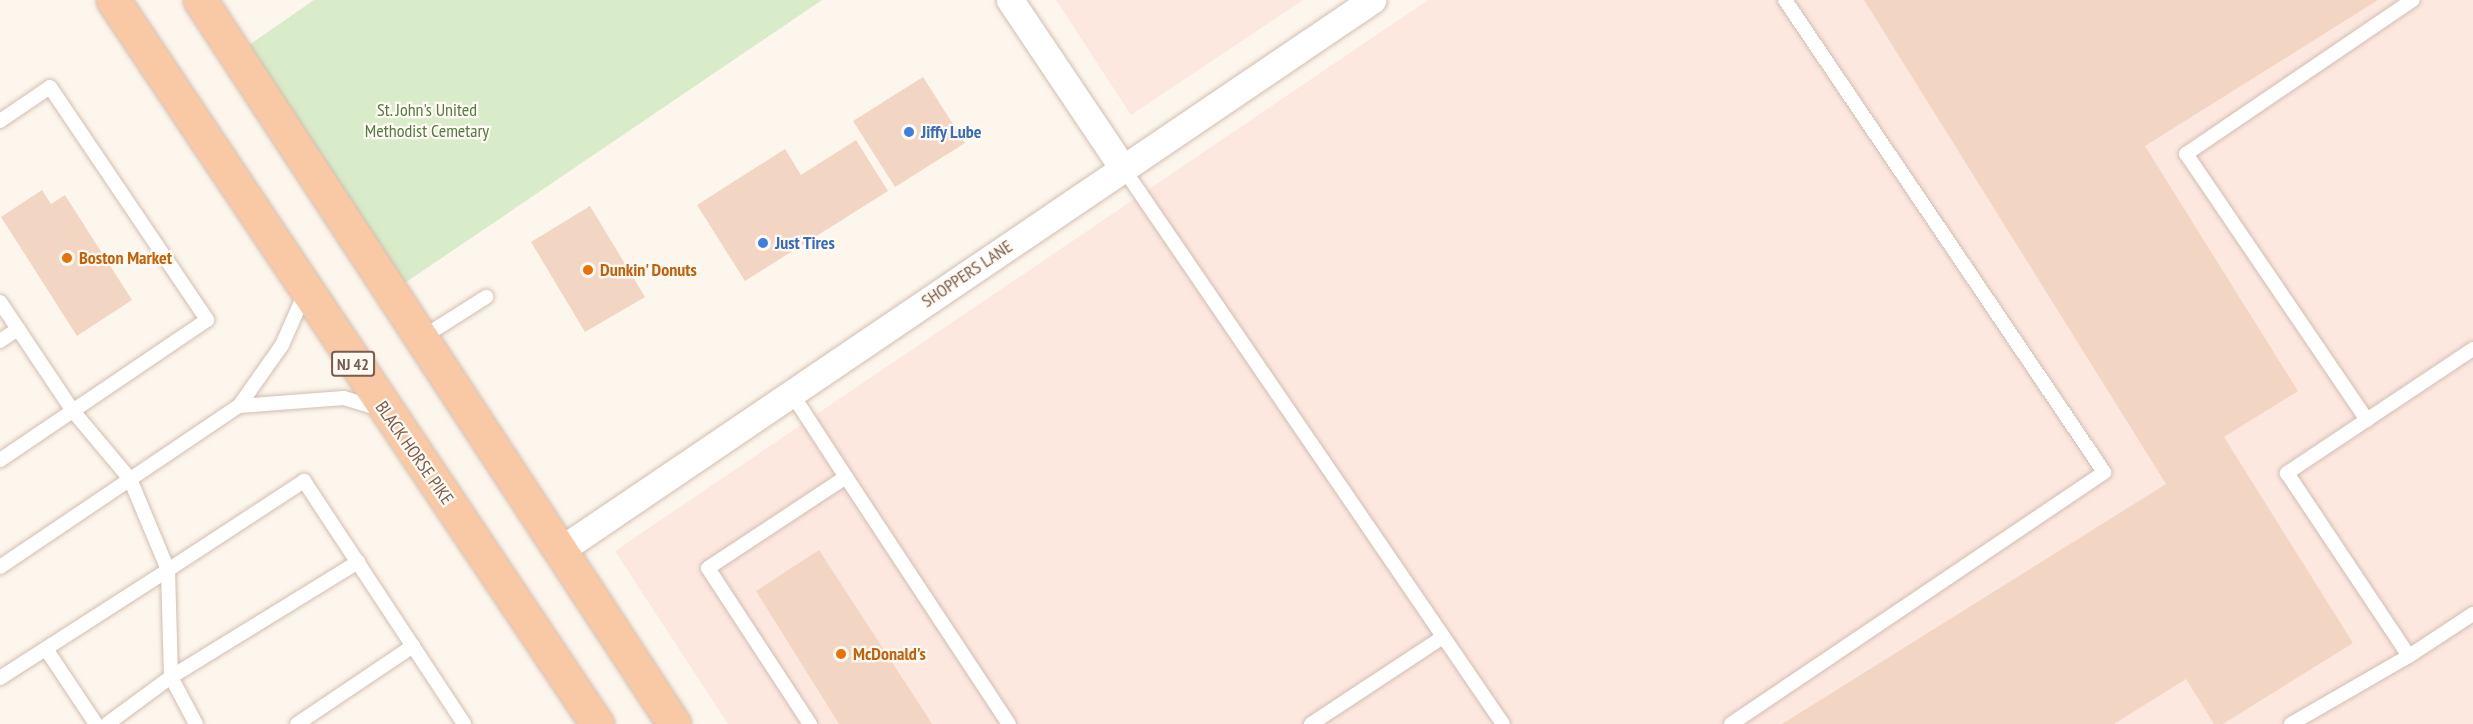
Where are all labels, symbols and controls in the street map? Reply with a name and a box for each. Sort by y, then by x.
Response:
park label: St. John's United Methodist Cemetary [365,100,489,142]
place label: Jiffy Lube [921,121,982,143]
marker: Jiffy Lube [902,125,916,139]
place label: Just Tires [775,232,835,254]
marker: Just Tires [756,236,770,250]
street label: SHOPPERS LANE [917,236,1017,312]
place label: Boston Market [79,247,172,269]
marker: Boston Market [60,251,74,265]
place label: Dunkin' Donuts [600,259,698,281]
marker: Dunkin' Donuts [581,263,595,277]
road number: NJ 42 [330,351,376,377]
street label: BLACK HORSE PIKE [370,397,458,509]
place label: McDonald's [853,643,926,665]
marker: McDonald's [834,647,848,661]

